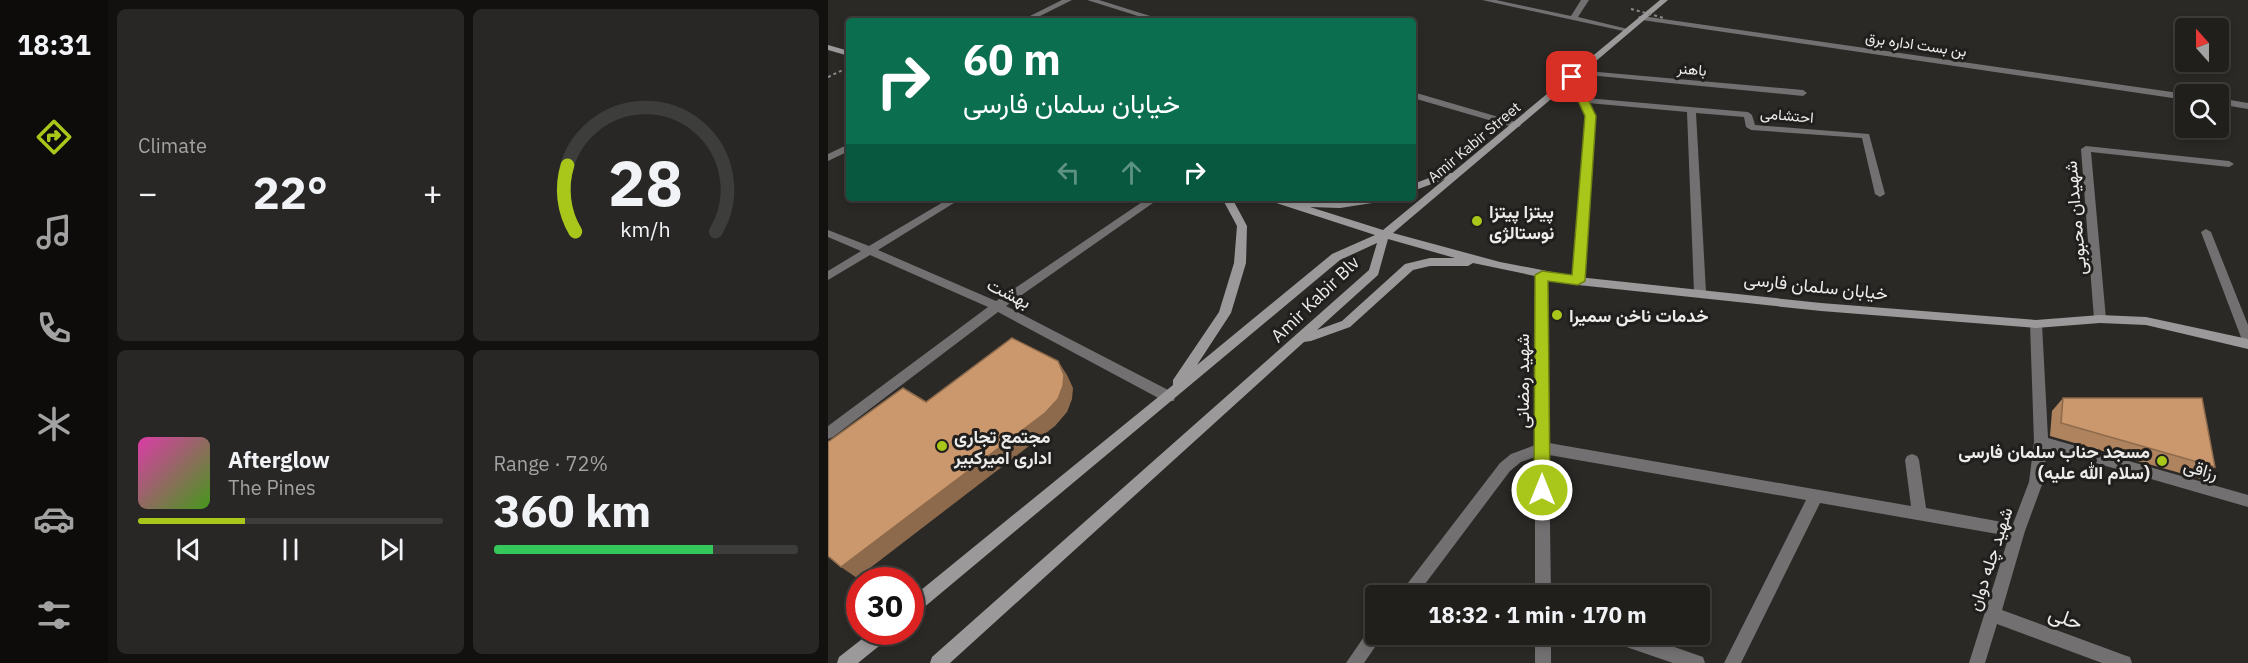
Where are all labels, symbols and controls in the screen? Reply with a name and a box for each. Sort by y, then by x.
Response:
north arrow [2175,18,2229,72]
map controls [2175,18,2229,138]
text: 18:31 [17,27,91,62]
street label: بن بست اداره برق [1864,27,1968,62]
text: 60 m [963,32,1061,87]
icon: right [864,42,942,120]
pin [1546,51,1597,102]
street label: باهنر [1675,58,1708,80]
icon: arrive [1555,60,1588,93]
button: search [2175,84,2229,138]
text: خیابان سلمان فارسی [963,85,1180,120]
street label: Amir Kabir Street [1424,98,1524,186]
street label: احتشامی [1759,103,1814,128]
icon: directions [33,116,75,158]
text: Climate [138,132,207,159]
text: 28 [608,142,683,223]
icon: left [1052,156,1085,189]
icon: ahead [1115,156,1148,189]
icon: right [1178,156,1211,189]
street label: شهیدان محبوبی [2059,160,2091,276]
text: 22° [253,163,328,221]
text: − [138,171,158,214]
text: + [423,171,443,214]
place label: پیتزا پیتزا نوستالژی [1489,200,1554,244]
icon: music [33,211,75,253]
marker: پیتزا پیتزا نوستالژی [1470,214,1484,228]
text: km/h [621,215,671,243]
street label: Amir Kabir Blv [1266,251,1364,347]
street label: خیابان سلمان فارسی [1743,267,1889,305]
street label: بهشت [983,273,1035,313]
place label: خدمات ناخن سمیرا [1569,304,1708,327]
icon: phone [33,307,75,349]
marker: خدمات ناخن سمیرا [1550,308,1564,322]
street label: شهید رمضانی [1511,334,1534,428]
icon: climate [33,403,75,445]
place label: مجتمع تجاری اداری امیرکبیر [953,425,1052,469]
marker: مجتمع تجاری اداری امیرکبیر [935,439,949,453]
place label: مسجد جناب سلمان فارسی (سلام الله علیه) [1958,440,2150,485]
text: Afterglow [228,445,330,474]
text: Range · 72% [494,450,608,477]
street label: رزاقی [2181,453,2221,485]
marker: مسجد جناب سلمان فارسی (سلام الله علیه) [2155,454,2169,468]
position arrow [1510,458,1574,522]
text: The Pines [228,474,316,501]
text: 360 km [494,481,651,539]
icon: car [33,498,75,540]
street label: شهید چله دوان [1962,504,2019,614]
icon: previous [172,533,205,566]
icon: pause [274,533,307,566]
icon: next [375,533,408,566]
speed limit sign: 30 [846,567,924,645]
icon: filters [33,594,75,636]
street label: حلی [2045,598,2087,636]
text: 18:32 · 1 min · 170 m [1428,600,1647,629]

